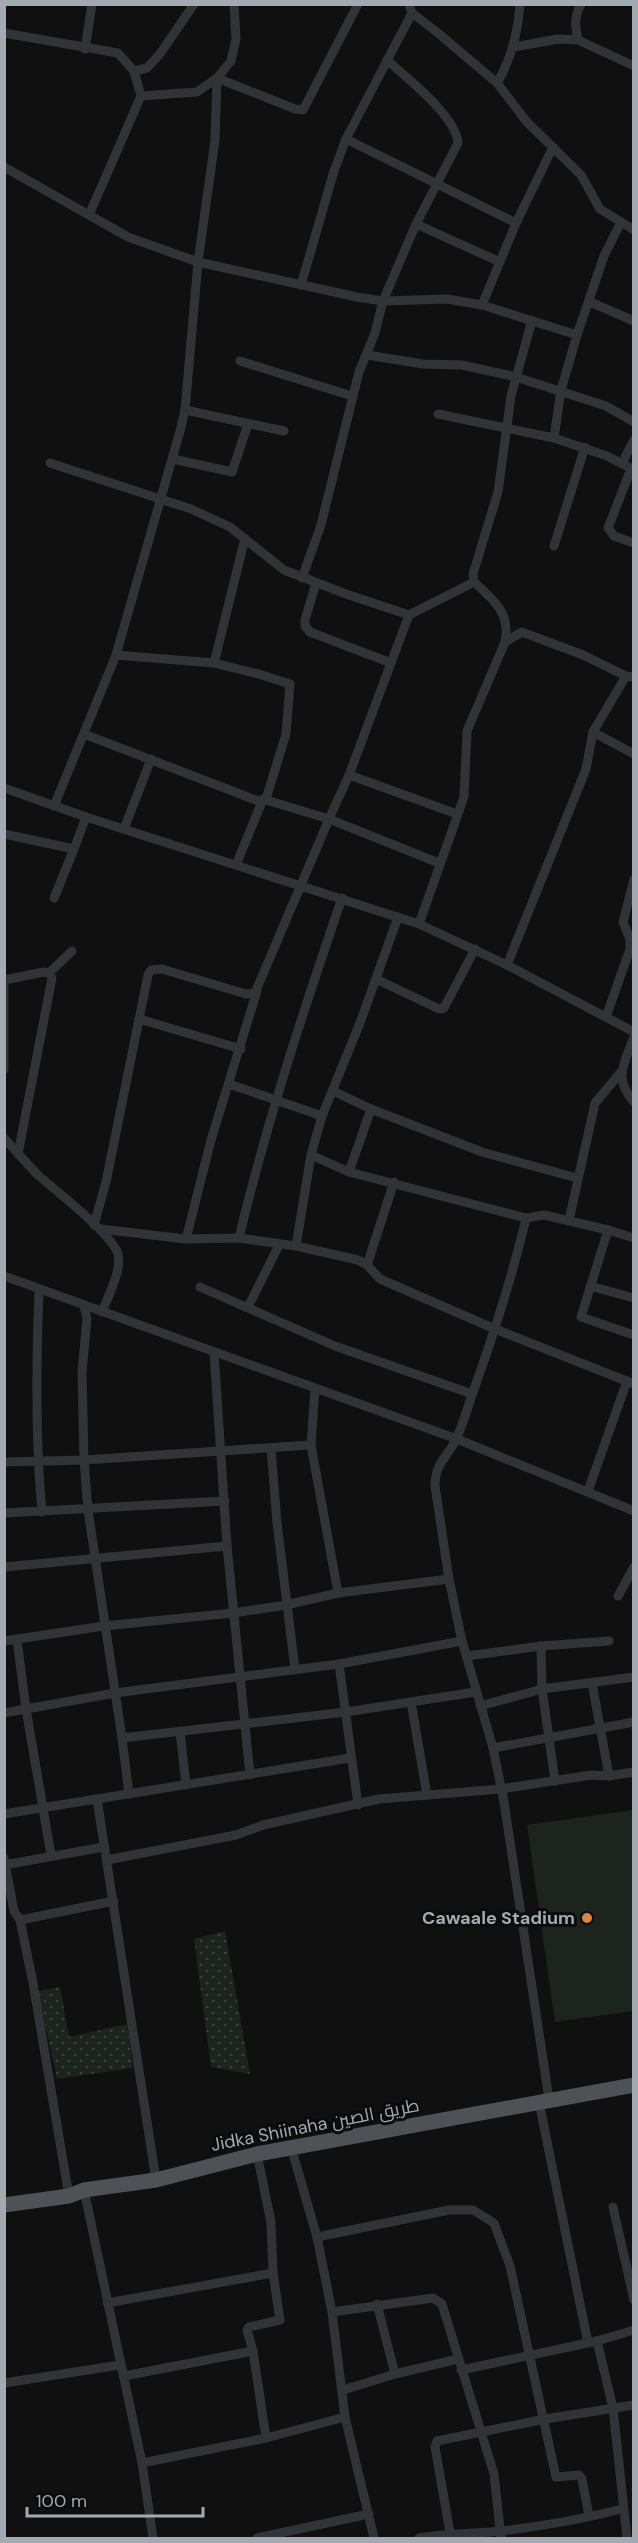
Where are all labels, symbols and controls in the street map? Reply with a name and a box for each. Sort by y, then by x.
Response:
place label: Cawaale Stadium [422,1906,575,1930]
marker: Cawaale Stadium [580,1911,594,1925]
street label: Jidka Shiinaha طريق الصين [209,2093,421,2157]
scale bar [27,2480,202,2518]
text: 100 m [36,2489,87,2513]

